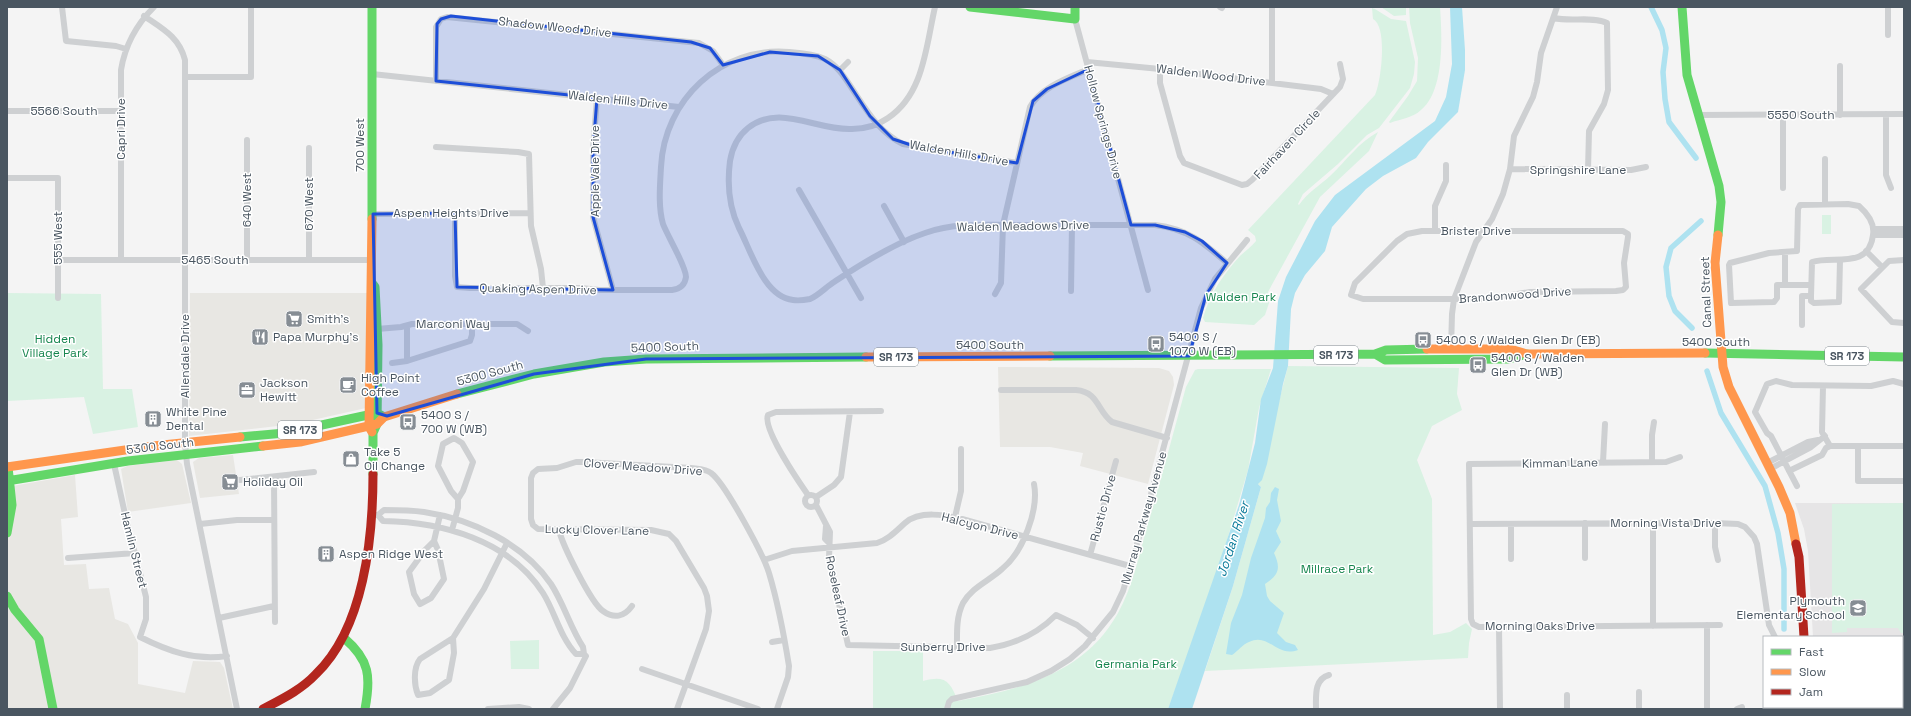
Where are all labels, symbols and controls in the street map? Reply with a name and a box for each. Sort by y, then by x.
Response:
street label: Shadow Wood Drive [498,13,612,41]
street label: Walden Wood Drive [1155,60,1267,90]
street label: Hollow Springs Drive [1080,63,1126,181]
street label: Walden Hills Drive [567,87,669,113]
street label: Capri Drive [113,98,129,160]
street label: 5566 South [30,103,98,119]
street label: Fairhaven Circle [1250,105,1324,183]
street label: 5550 South [1767,107,1835,123]
street label: 700 West [352,118,368,172]
street label: Apple Vale Drive [587,125,603,217]
street label: Walden Hills Drive [908,136,1010,170]
street label: Springshire Lane [1530,162,1626,178]
street label: 640 West [239,173,255,227]
street label: 670 West [301,177,317,231]
street label: Aspen Heights Drive [393,205,509,221]
street label: 555 West [50,211,66,265]
street label: Walden Meadows Drive [957,217,1089,235]
street label: Brister Drive [1441,223,1511,239]
street label: 5465 South [181,252,249,268]
street label: Canal Street [1697,256,1715,328]
street label: Quaking Aspen Drive [479,280,597,298]
street label: Brandonwood Drive [1458,283,1572,307]
park label: Walden Park [1206,289,1277,305]
supermarket icon: Smith's [284,309,304,329]
place label: Smith's [307,311,349,327]
street label: Allendale Drive [177,314,193,398]
street label: Marconi Way [416,316,490,332]
restaurant icon: Papa Murphy's [250,327,270,347]
place label: Papa Murphy's [273,329,359,345]
place label: 5400 S / 1070 W (EB) [1169,329,1236,359]
bus stop icon: 5400 S / Walden Glen Dr (EB) [1413,330,1433,350]
park label: Hidden Village Park [22,331,88,361]
place label: 5400 S / Walden Glen Dr (EB) [1436,332,1600,348]
bus stop icon: 5400 S / 1070 W (EB) [1146,334,1166,354]
street label: 5400 South [1682,334,1750,350]
street label: 5400 South [956,337,1024,353]
street label: 5400 South [631,338,699,356]
road number: SR 173 [1314,346,1358,364]
road number: SR 173 [1825,347,1869,365]
road number: SR 173 [874,348,918,366]
place label: 5400 S / Walden Glen Dr (WB) [1491,350,1584,380]
bus stop icon: 5400 S / Walden Glen Dr (WB) [1468,355,1488,375]
street label: 5300 South [455,356,525,390]
place label: High Point Coffee [361,370,420,400]
place label: Jackson Hewitt [260,375,308,405]
cafe icon: High Point Coffee [338,375,358,395]
office icon: Jackson Hewitt [237,380,257,400]
place label: White Pine Dental [166,404,227,434]
place label: 5400 S / 700 W (WB) [421,407,487,437]
building icon: White Pine Dental [143,409,163,429]
bus stop icon: 5400 S / 700 W (WB) [398,412,418,432]
road number: SR 173 [278,421,322,439]
street label: 5300 South [125,434,195,458]
place label: Take 5 Oil Change [364,444,425,474]
shop icon: Take 5 Oil Change [341,449,361,469]
street label: Murray Parkway Avenue [1117,450,1171,586]
street label: Kimman Lane [1522,454,1598,472]
street label: Clover Meadow Drive [583,455,703,479]
supermarket icon: Holiday Oil [220,472,240,492]
street label: Rustic Drive [1086,473,1120,543]
place label: Holiday Oil [243,474,303,490]
water label: Jordan River [1213,497,1254,579]
street label: Halcyon Drive [940,509,1020,543]
street label: Hamlin Street [117,510,151,590]
street label: Morning Vista Drive [1610,515,1722,531]
street label: Lucky Clover Lane [545,521,649,539]
building icon: Aspen Ridge West [316,544,336,564]
place label: Aspen Ridge West [339,546,443,562]
street label: Roseleaf Drive [822,554,854,638]
park label: Millrace Park [1301,561,1374,577]
place label: Plymouth Elementary School [1737,593,1845,623]
school or university icon: Plymouth Elementary School [1848,598,1868,618]
street label: Morning Oaks Drive [1485,618,1595,634]
legend [1763,636,1903,708]
street label: Sunberry Drive [900,639,986,655]
text: Fast [1799,644,1824,660]
park label: Germania Park [1095,656,1178,672]
text: Slow [1799,664,1826,680]
text: Jam [1799,684,1823,700]

